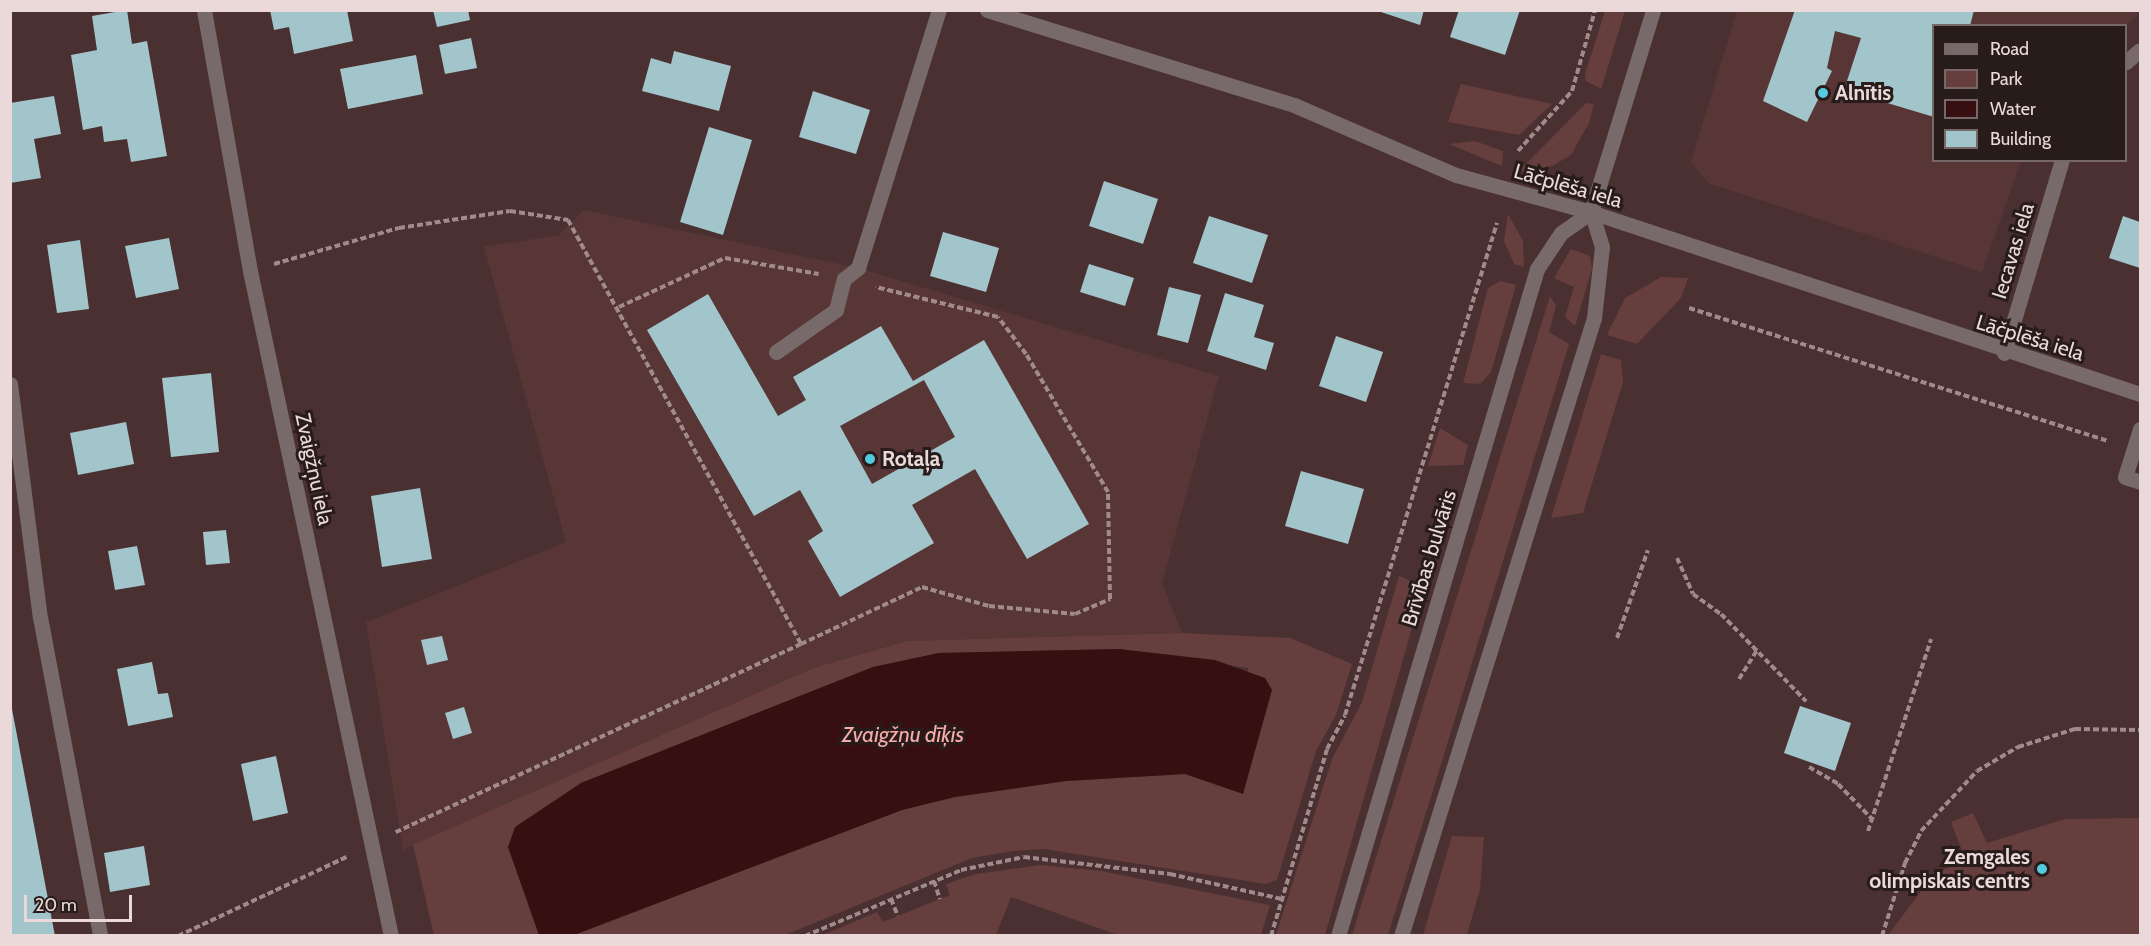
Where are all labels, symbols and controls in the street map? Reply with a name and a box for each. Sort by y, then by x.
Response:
legend [1932,24,2127,162]
text: Road [1990,38,2029,60]
text: Park [1990,68,2022,90]
place label: Alnītis [1835,80,1891,106]
marker: Alnītis [1816,86,1830,100]
text: Water [1990,98,2036,120]
text: Building [1990,128,2051,150]
street label: Lāčplēša iela [1511,159,1625,213]
street label: Iecavas iela [1986,200,2040,302]
street label: Lāčplēša iela [1973,310,2087,366]
street label: Zvaigžņu iela [290,411,338,527]
place label: Rotaļa [882,446,940,472]
marker: Rotaļa [863,452,877,466]
street label: Brīvības bulvāris [1396,487,1462,629]
water label: Zvaigžņu dīķis [842,722,964,748]
place label: Zemgales olimpiskais centrs [1869,844,2030,894]
marker: Zemgales olimpiskais centrs [2035,862,2049,876]
scale bar [27,883,135,921]
text: 20 m [35,894,77,916]

